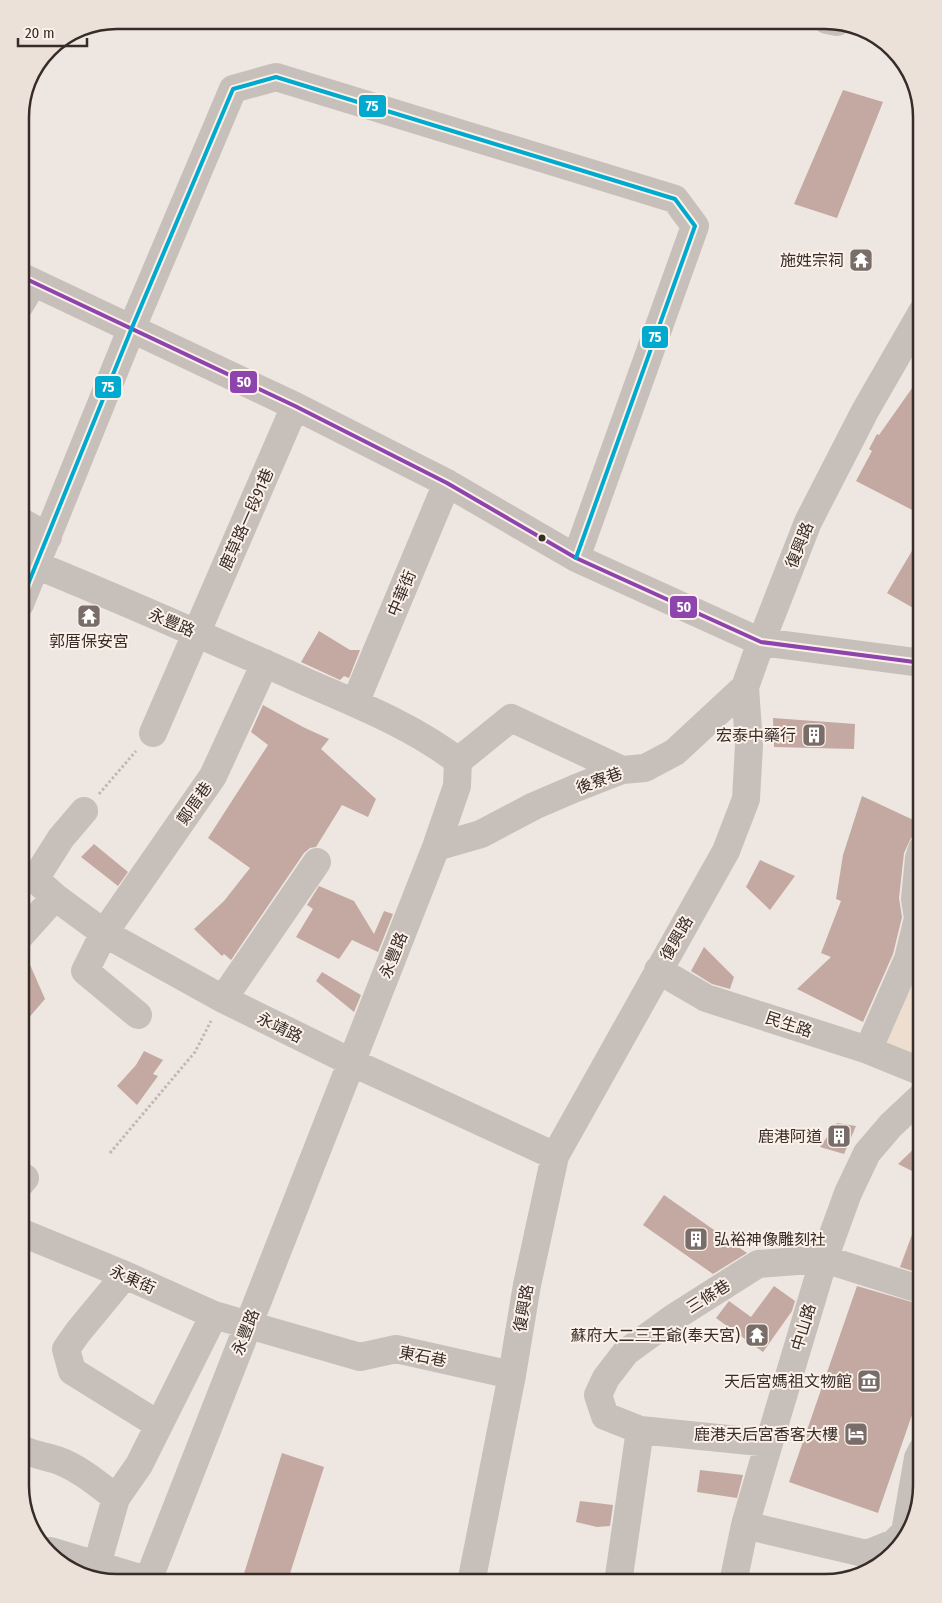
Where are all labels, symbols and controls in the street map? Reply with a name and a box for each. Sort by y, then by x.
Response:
scale bar [18,15,86,47]
text: 20 m [25,24,55,42]
line badge: 75 [358,94,387,118]
text: 75 [366,98,378,115]
temple icon: 施姓宗祠 [848,247,874,273]
place label: 施姓宗祠 [780,251,844,270]
line badge: 75 [641,325,669,349]
text: 75 [649,329,661,346]
line badge: 50 [229,370,258,394]
text: 50 [237,374,252,391]
line badge: 75 [94,375,122,399]
text: 75 [102,379,114,396]
street label: 鹿草路一段91巷 [215,465,277,573]
street label: 復興路 [782,519,817,571]
unlabelled marker [537,533,547,543]
street label: 中華街 [383,567,420,619]
line badge: 50 [669,595,698,619]
text: 50 [677,599,692,616]
temple icon: 郭厝保安宮 [76,603,102,629]
street label: 永豐路 [146,604,198,641]
place label: 郭厝保安宮 [49,632,129,651]
building icon: 宏泰中藥行 [801,722,827,748]
place label: 宏泰中藥行 [716,726,796,745]
street label: 後寮巷 [573,763,625,798]
street label: 鄭厝巷 [173,778,216,828]
street label: 復興路 [656,913,697,964]
street label: 永豐路 [376,929,411,981]
street label: 永靖路 [254,1008,306,1047]
street label: 民生路 [763,1008,815,1041]
building icon: 鹿港阿道 [826,1123,852,1149]
place label: 鹿港阿道 [758,1127,822,1146]
building icon: 弘裕神像雕刻社 [683,1226,709,1252]
place label: 弘裕神像雕刻社 [714,1230,826,1249]
street label: 永東街 [107,1261,159,1298]
street label: 三條巷 [683,1276,734,1317]
street label: 復興路 [510,1283,537,1333]
street label: 中山路 [787,1301,820,1353]
street label: 永豐路 [228,1306,263,1358]
temple icon: 蘇府大二三王爺(奉天宮) [744,1322,770,1348]
place label: 蘇府大二三王爺(奉天宮) [571,1326,740,1345]
street label: 東石巷 [398,1343,448,1370]
museum icon: 天后宮媽祖文物館 [856,1368,882,1394]
place label: 天后宮媽祖文物館 [724,1372,852,1391]
hotel icon: 鹿港天后宮香客大樓 [843,1421,869,1447]
place label: 鹿港天后宮香客大樓 [694,1425,838,1444]

